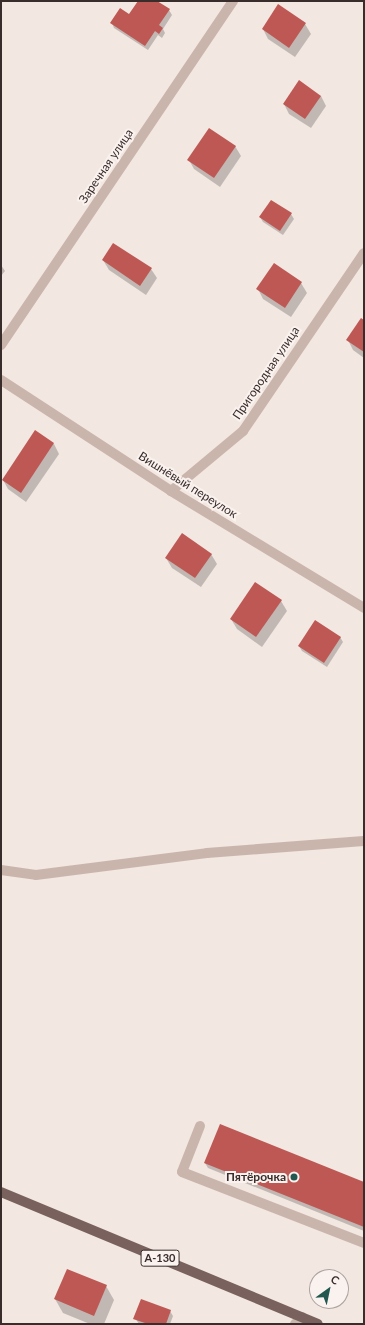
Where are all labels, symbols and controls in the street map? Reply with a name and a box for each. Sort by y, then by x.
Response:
street label: Заречная улица [76,126,136,206]
street label: Пригородная улица [230,324,302,422]
street label: Вишнёвый переулок [136,449,240,521]
place label: Пятёрочка [226,1170,286,1184]
marker: Пятёрочка [289,1172,299,1182]
road number: А-130 [140,1249,180,1267]
north arrow [309,1269,349,1309]
text: С [329,1272,342,1287]

